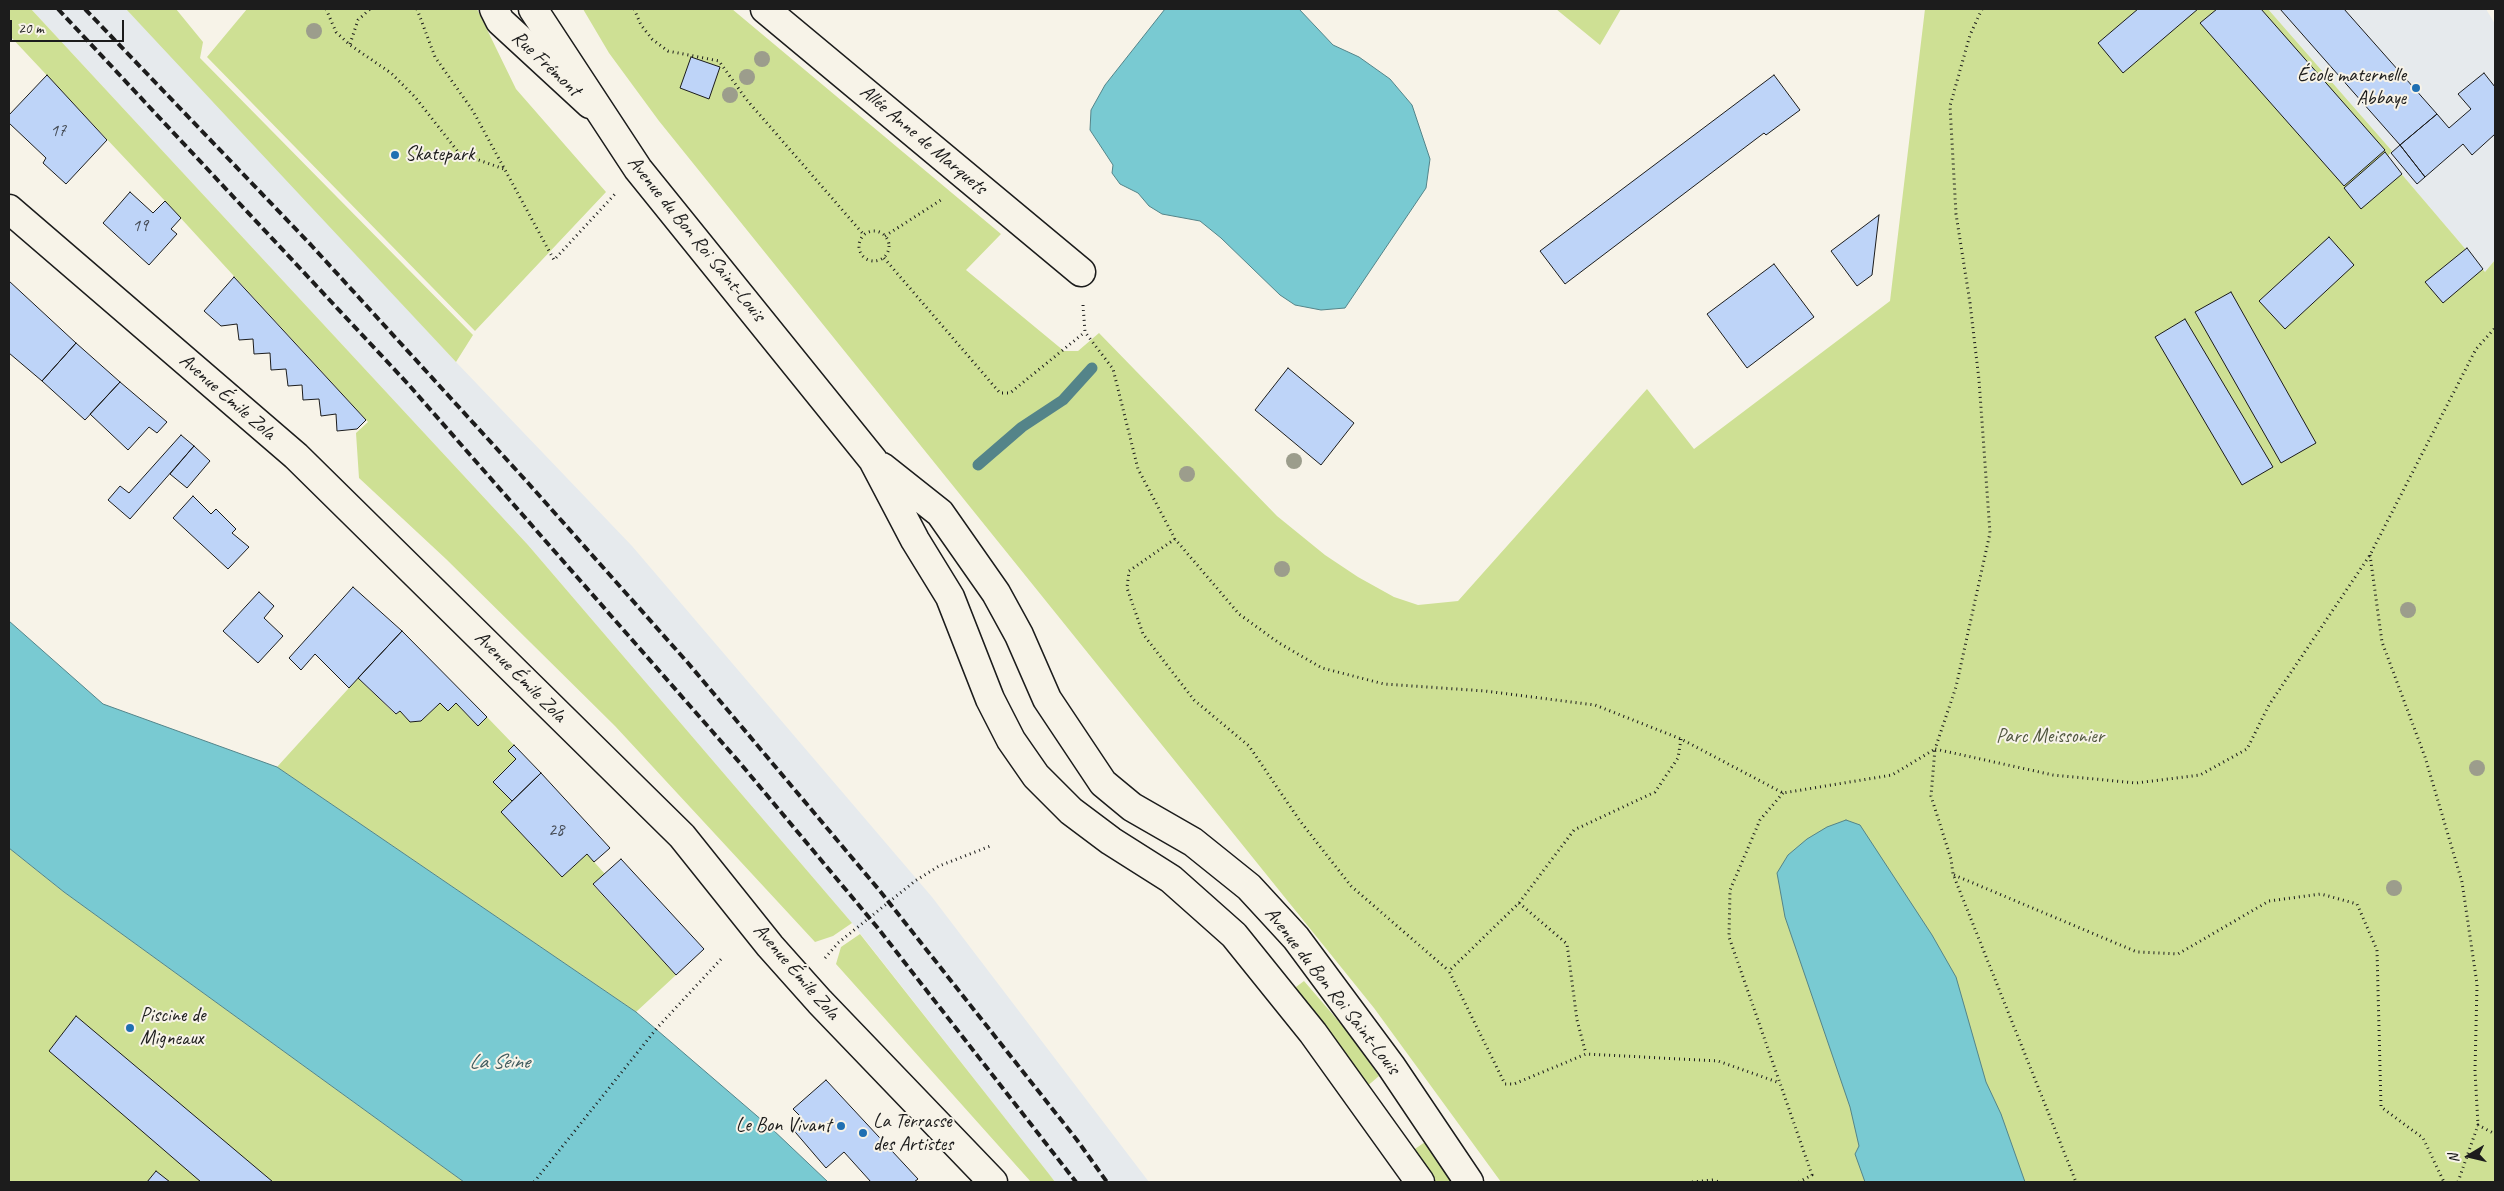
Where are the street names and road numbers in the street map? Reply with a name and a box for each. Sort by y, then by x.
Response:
street label: Rue Frémont [506,26,586,102]
street label: Allée Anne de Marquets [855,80,991,200]
street label: Avenue du Bon Roi Saint-Louis [622,151,770,327]
street label: Avenue Émile Zola [174,349,280,445]
street label: Avenue Émile Zola [469,626,571,728]
street label: Avenue du Bon Roi Saint-Louis [1259,903,1405,1079]
street label: Avenue Émile Zola [748,919,844,1025]

